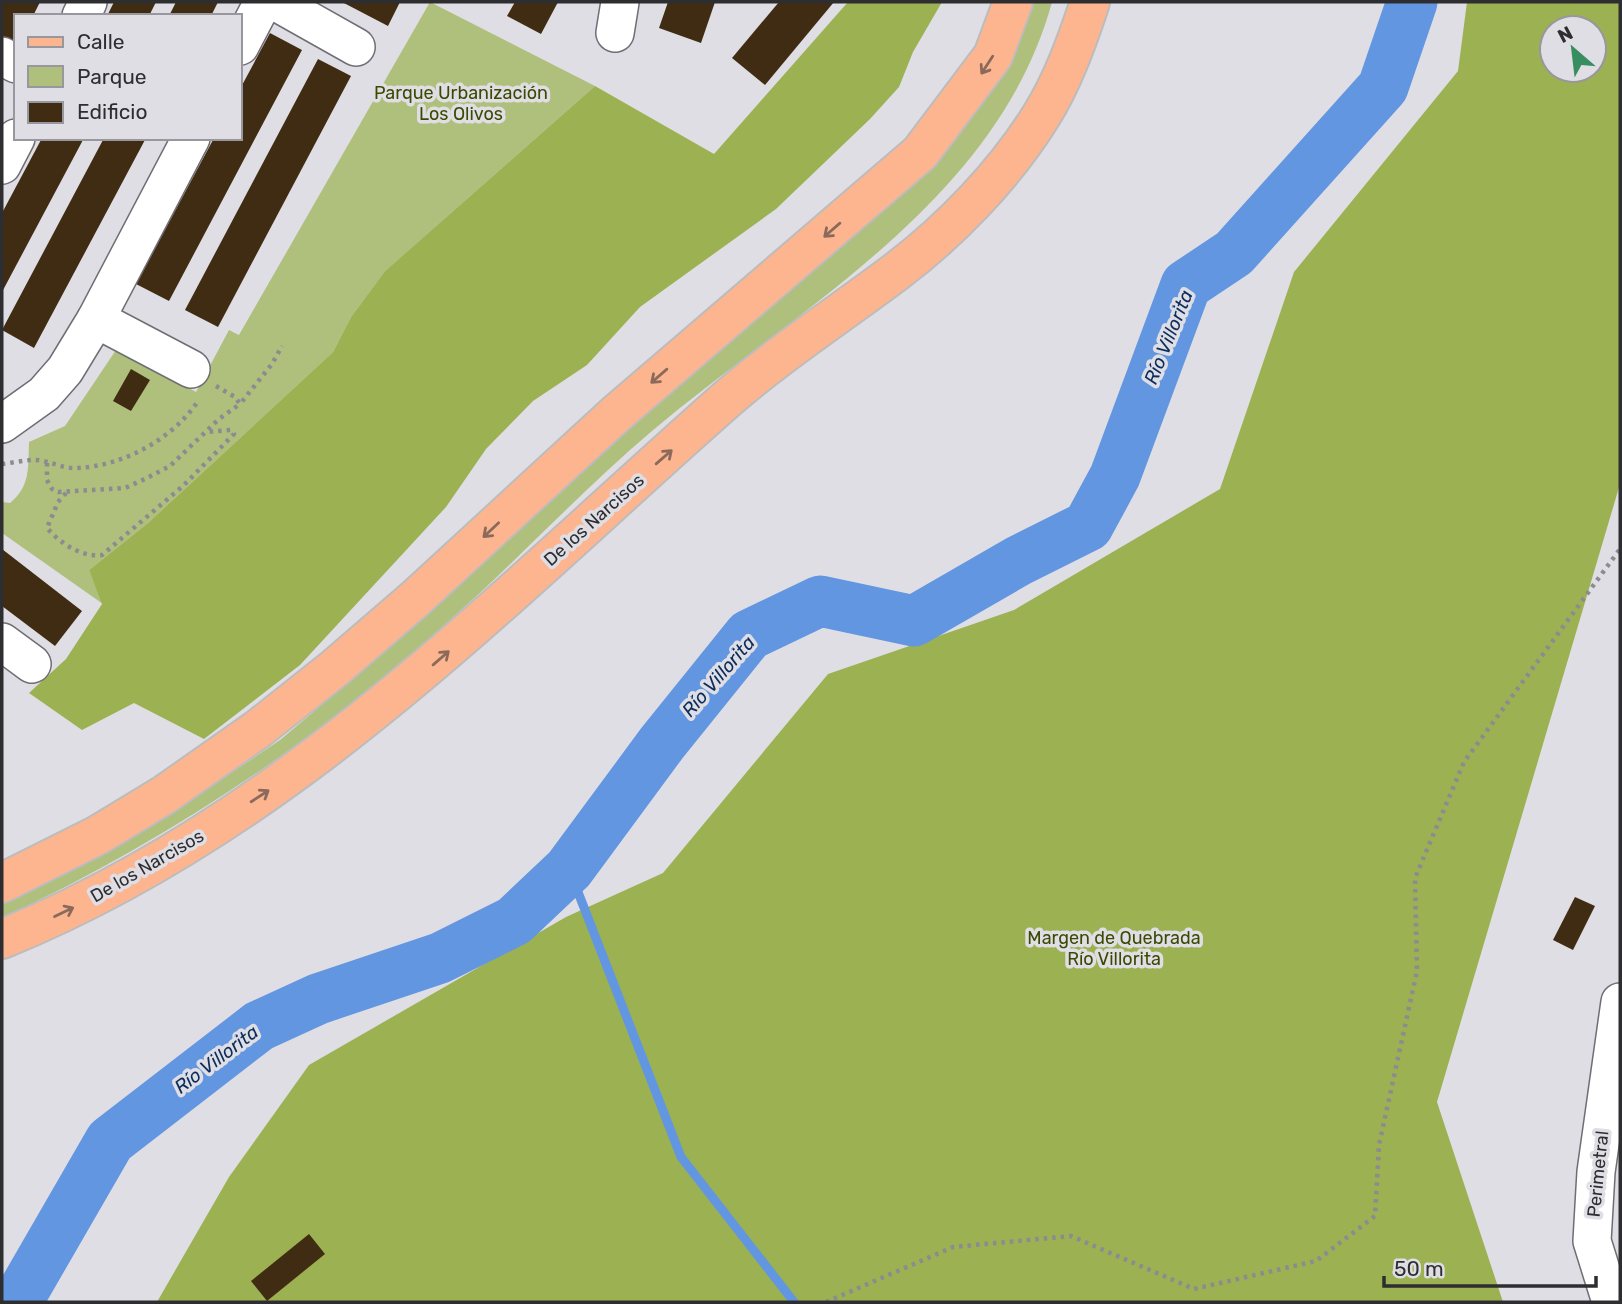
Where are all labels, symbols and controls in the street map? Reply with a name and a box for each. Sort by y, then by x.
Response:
legend [14,14,242,140]
north arrow [1538,14,1608,84]
text: N [1554,21,1577,48]
text: Calle [77,29,125,54]
one-way arrow [980,54,994,74]
text: Parque [77,64,147,89]
park label: Parque Urbanización Los Olivos [374,82,548,125]
text: Edificio [77,99,147,124]
one-way arrow [824,222,842,238]
water label: Río Villorita [1139,287,1198,388]
one-way arrow [650,369,668,384]
one-way arrow [655,449,673,465]
street label: De los Narcisos [539,469,649,571]
one-way arrow [483,522,500,539]
water label: Río Villorita [677,631,760,721]
one-way arrow [431,650,449,666]
one-way arrow [249,789,269,803]
street label: De los Narcisos [86,825,208,907]
one-way arrow [53,905,74,919]
park label: Margen de Quebrada Río Villorita [1027,927,1201,970]
water label: Río Villorita [170,1020,263,1099]
street label: Perimetral [1583,1130,1613,1218]
scale bar [1384,1244,1596,1288]
text: 50 m [1394,1256,1444,1281]

